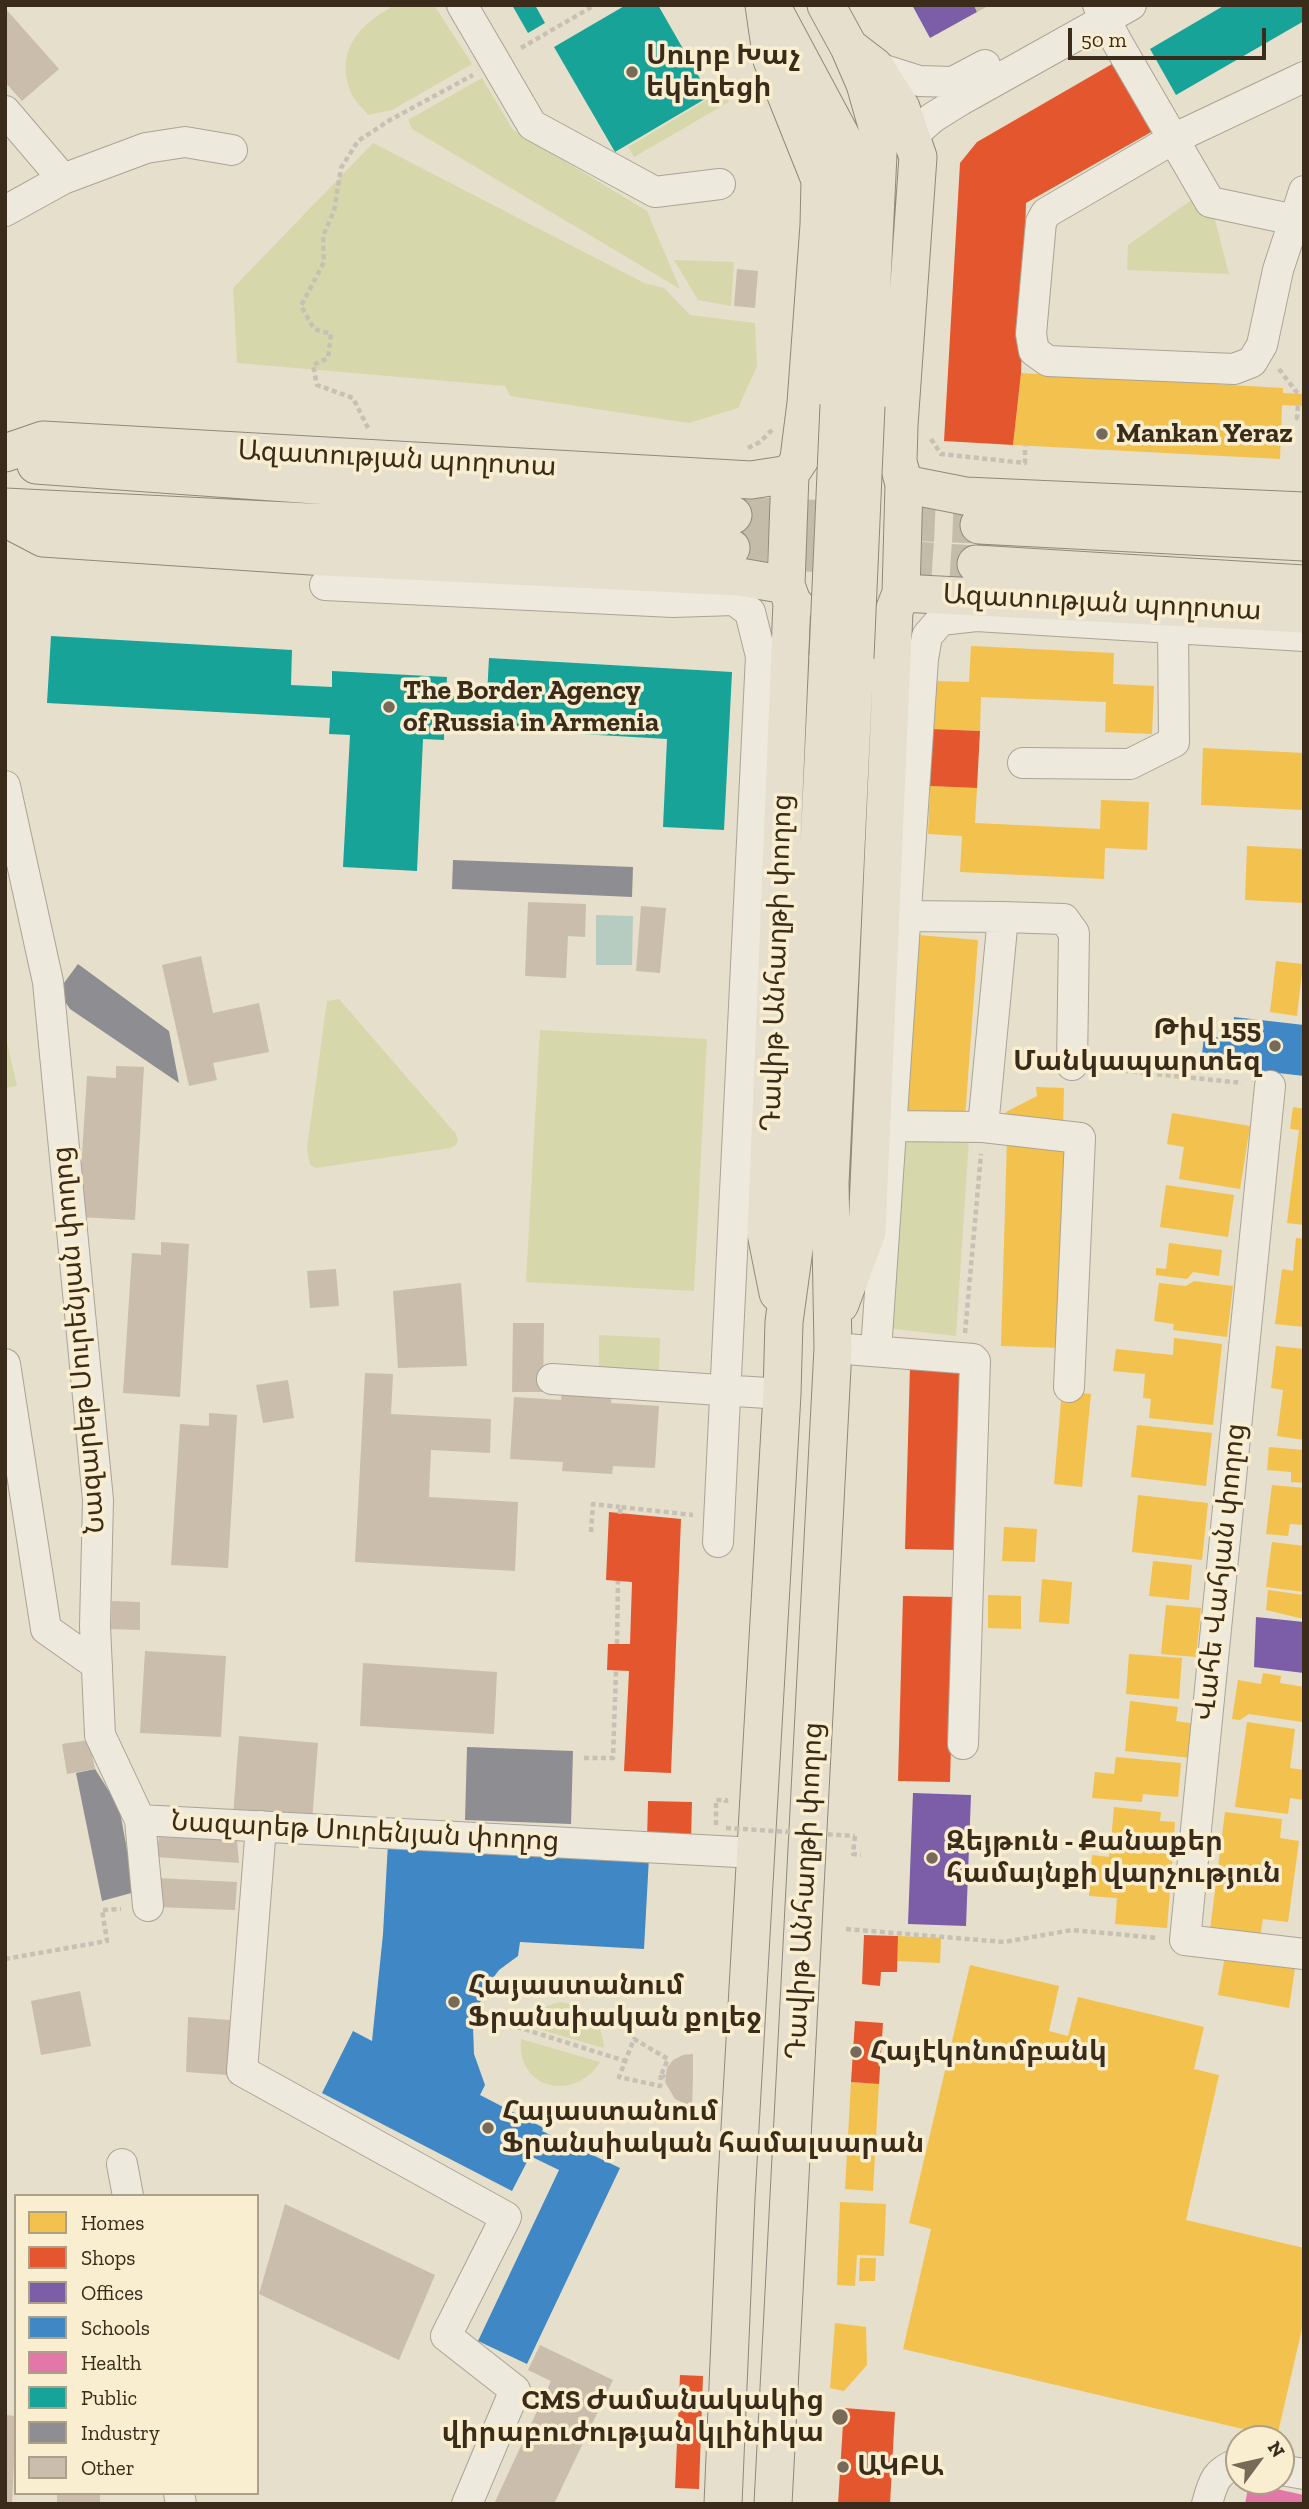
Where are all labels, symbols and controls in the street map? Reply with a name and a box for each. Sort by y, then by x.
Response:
scale bar [1071,14,1269,58]
text: 50 m [1081,27,1127,52]
place label: Սուրբ Խաչ եկեղեցի [646,39,800,105]
marker: Սուրբ Խաչ եկեղեցի [624,64,640,80]
place label: Mankan Yeraz [1116,417,1293,451]
marker: Mankan Yeraz [1094,426,1110,442]
street label: Ազատության պողոտա [237,434,557,484]
street label: Ազատության պողոտա [942,578,1262,628]
place label: The Border Agency of Russia in Armenia [403,674,659,740]
marker: The Border Agency of Russia in Armenia [381,699,397,715]
street label: Դավիթ Անհաղթի փողոց [754,793,800,1133]
place label: Թիվ 155 Մանկապարտեզ [1013,1013,1261,1079]
marker: Թիվ 155 Մանկապարտեզ [1267,1038,1283,1054]
street label: Նազարեթ Սուրենյան փողոց [45,1145,113,1535]
street label: Վահե Վահյան փողոց [1189,1422,1253,1722]
street label: Դավիթ Անհաղթի փողոց [779,1721,831,2061]
street label: Նազարեթ Սուրենյան փողոց [170,1805,560,1859]
place label: Զեյթուն - Քանաքեր համայնքի վարչություն [946,1825,1281,1891]
marker: Զեյթուն - Քանաքեր համայնքի վարչություն [924,1850,940,1866]
place label: Հայաստանում Ֆրանսիական քոլեջ [468,1969,761,2035]
marker: Հայաստանում Ֆրանսիական քոլեջ [446,1994,462,2010]
place label: Հայէկոնոմբանկ [870,2035,1107,2069]
marker: Հայէկոնոմբանկ [848,2044,864,2060]
place label: Հայաստանում Ֆրանսիական համալսարան [502,2095,924,2161]
marker: Հայաստանում Ֆրանսիական համալսարան [480,2120,496,2136]
legend [14,2194,259,2495]
text: Homes [81,2210,144,2235]
text: Shops [81,2245,135,2270]
text: Offices [81,2280,143,2305]
text: Schools [81,2315,150,2340]
text: Health [81,2350,142,2375]
place label: CMS Ժամանակակից վիրաբուժության կլինիկա [441,2384,824,2450]
text: Public [81,2385,137,2410]
marker: CMS Ժամանակակից վիրաբուժության կլինիկա [830,2407,850,2427]
text: Industry [81,2420,160,2445]
north arrow [1225,2425,1295,2495]
text: N [1263,2437,1290,2462]
place label: ԱԿԲԱ [857,2450,943,2484]
text: Other [81,2455,135,2480]
marker: ԱԿԲԱ [835,2459,851,2475]

